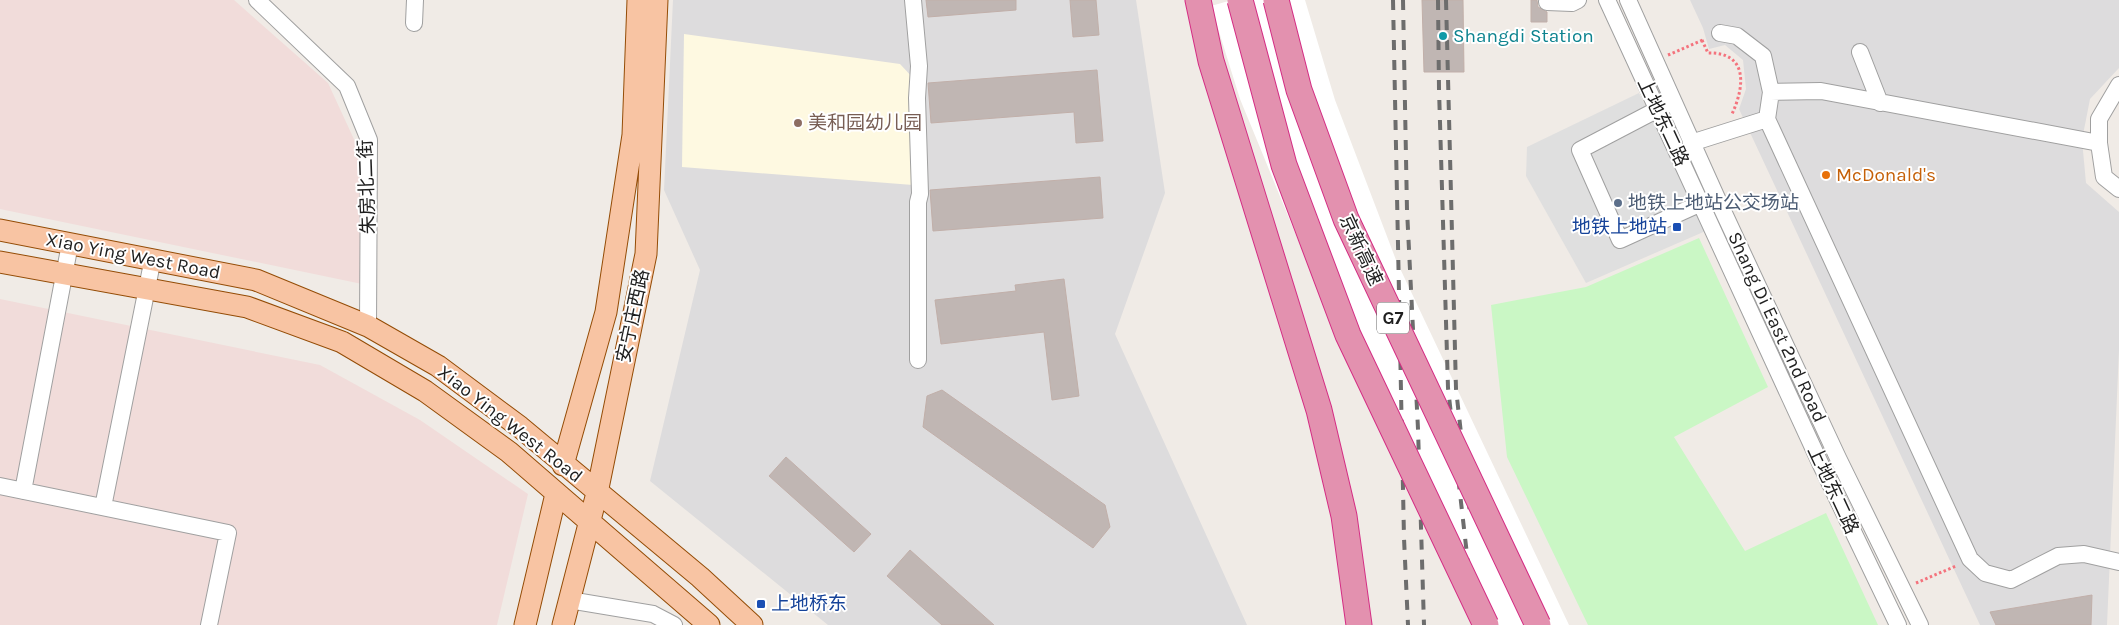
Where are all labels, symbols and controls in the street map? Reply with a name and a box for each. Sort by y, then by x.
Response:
place label: Shangdi Station [1453,25,1594,47]
marker: Shangdi Station [1437,30,1449,42]
street label: 上地东二路 [1633,74,1693,170]
place label: 美和园幼儿园 [808,112,922,134]
marker: 美和园幼儿园 [792,117,804,129]
street label: 朱房北二街 [354,139,380,235]
place label: McDonald's [1836,164,1936,186]
marker: McDonald's [1820,169,1832,181]
place label: 地铁上地站公交场站 [1628,192,1799,214]
marker: 地铁上地站公交场站 [1612,197,1624,209]
street label: 京新高速 [1335,211,1387,289]
place label: 地铁上地站 [1572,216,1667,238]
marker: 地铁上地站 [1671,221,1683,233]
street label: Xiao Ying West Road [44,228,222,284]
street label: Shang Di East 2nd Road [1723,228,1831,426]
street label: 安宁庄西路 [612,267,654,365]
road number: G7 [1377,302,1409,334]
street label: Xiao Ying West Road [433,361,587,487]
street label: 上地东二路 [1803,442,1863,538]
place label: 上地桥东 [771,593,847,615]
marker: 上地桥东 [755,598,767,610]

